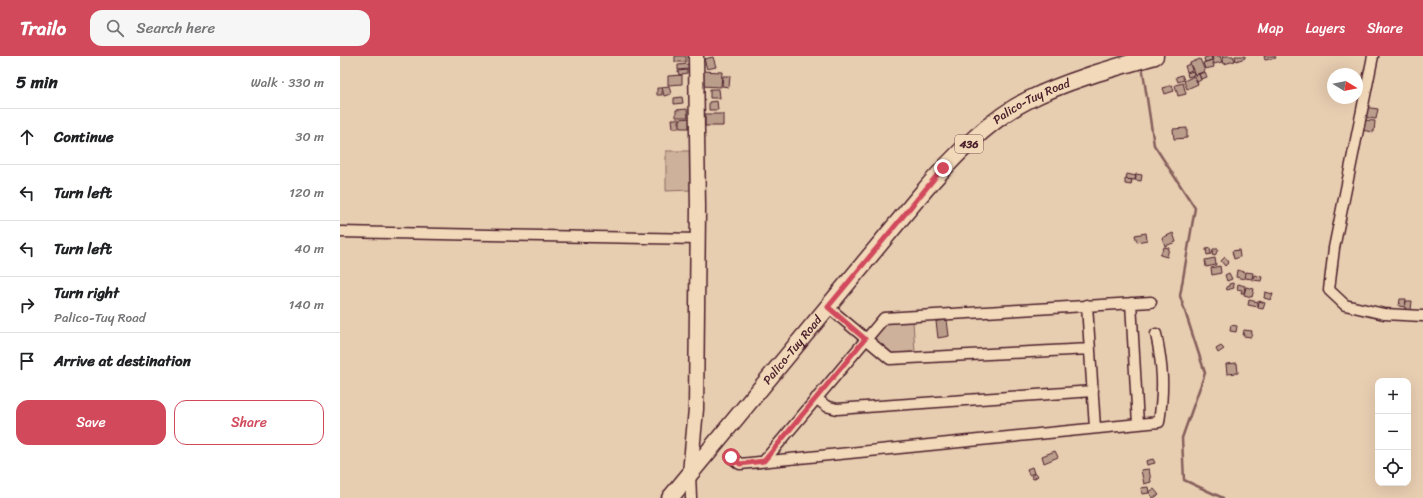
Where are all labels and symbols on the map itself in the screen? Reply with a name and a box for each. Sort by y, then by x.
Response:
north arrow [1327,68,1363,104]
street label: Palico-Tuy Road [988,72,1075,130]
road number: 436 [955,135,983,153]
route end [934,159,952,177]
street label: Palico-Tuy Road [757,309,829,390]
route start [722,448,740,466]

